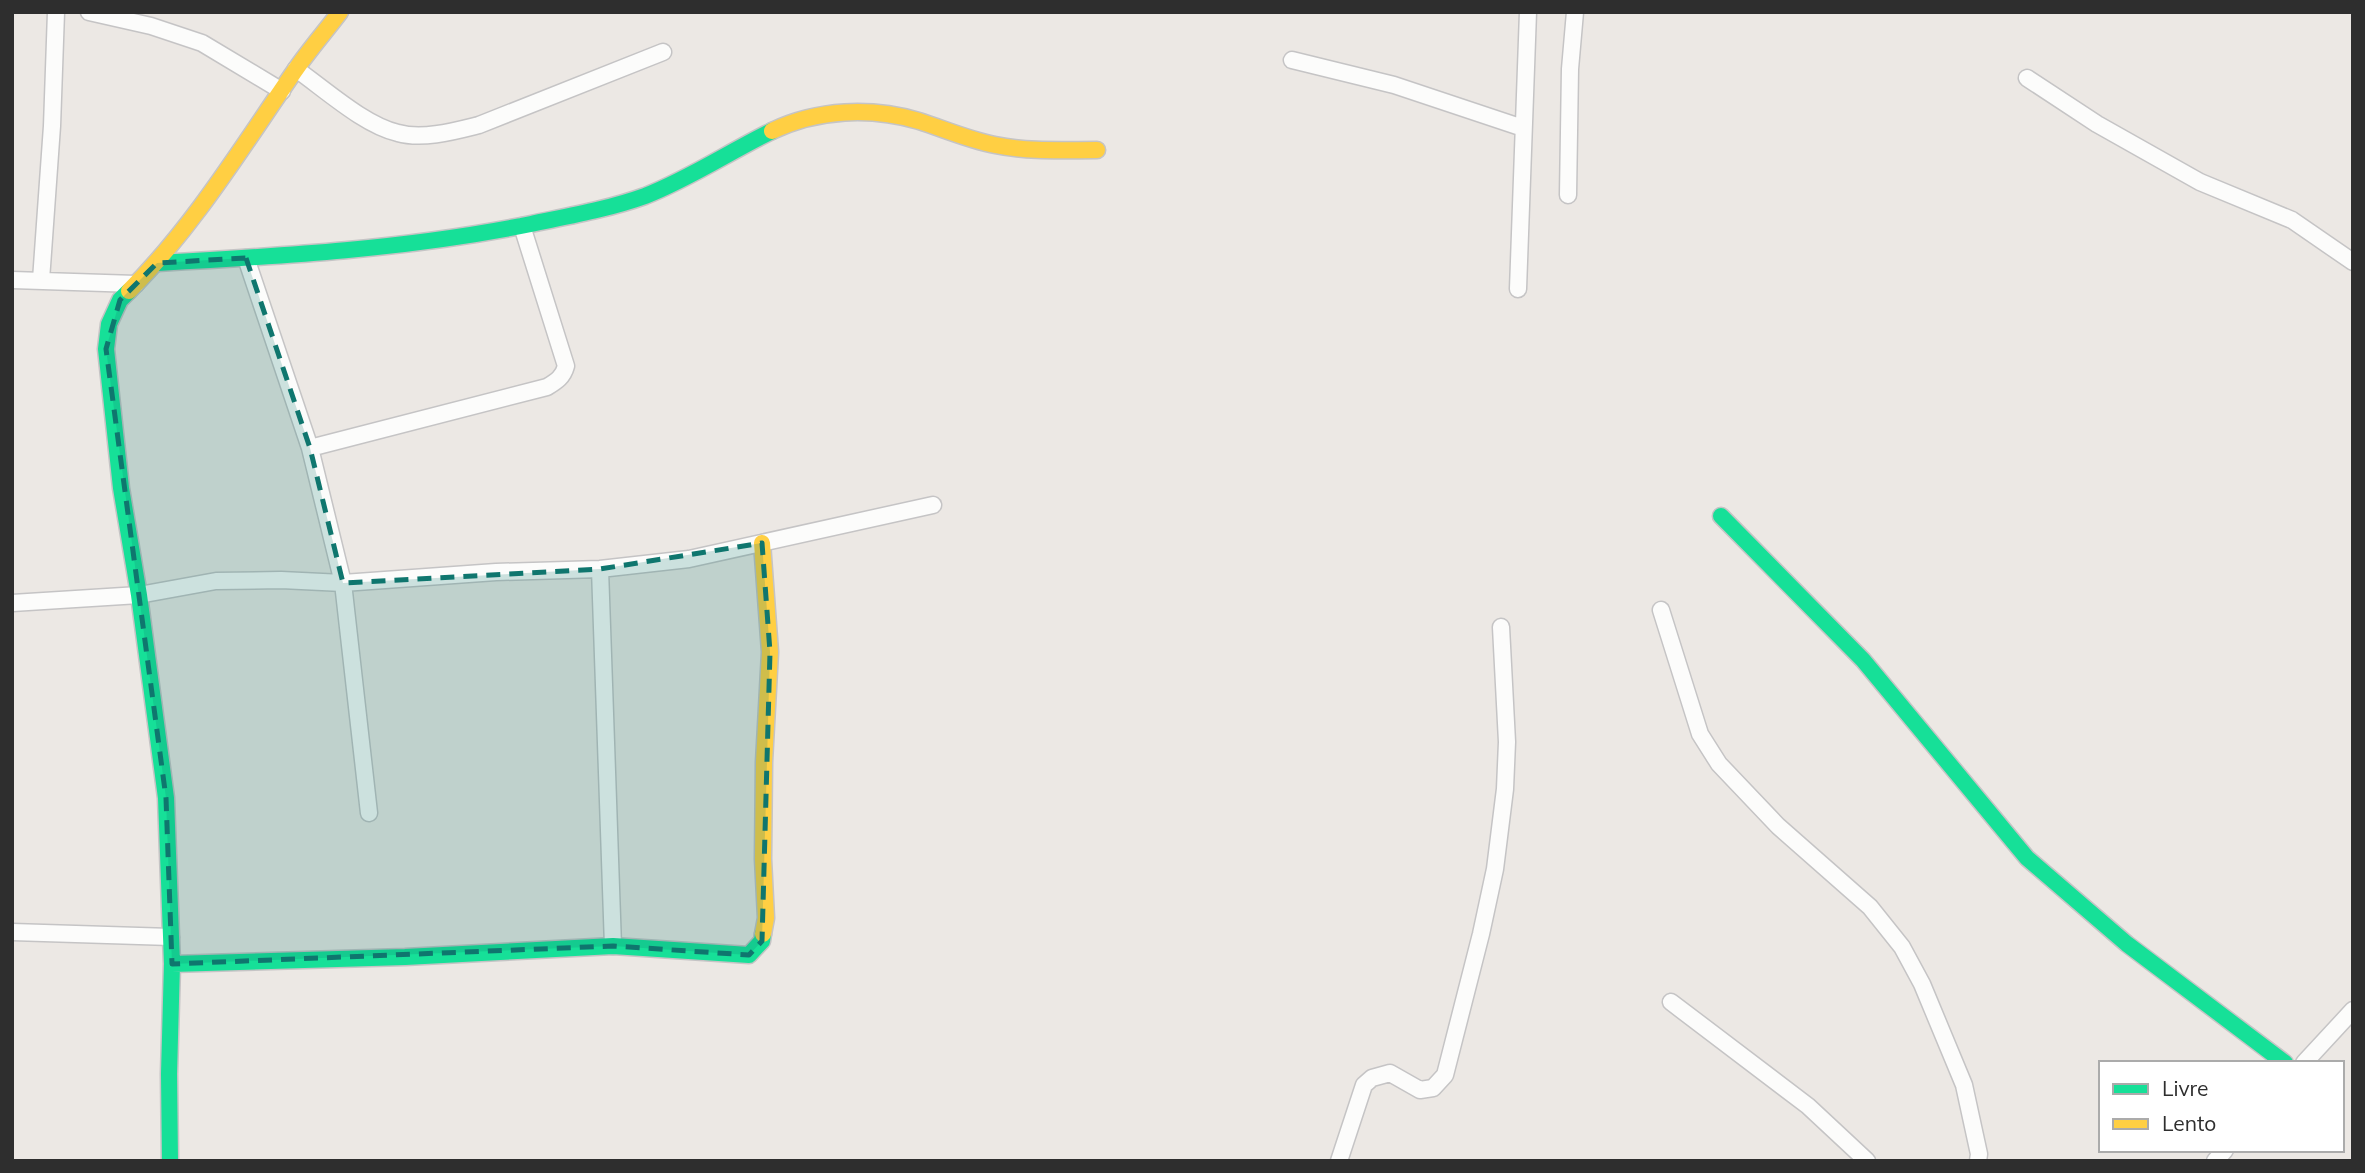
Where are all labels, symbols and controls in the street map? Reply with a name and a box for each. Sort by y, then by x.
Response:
legend [2099,1061,2344,1152]
text: Livre [2162,1075,2209,1101]
text: Lento [2162,1110,2216,1136]

